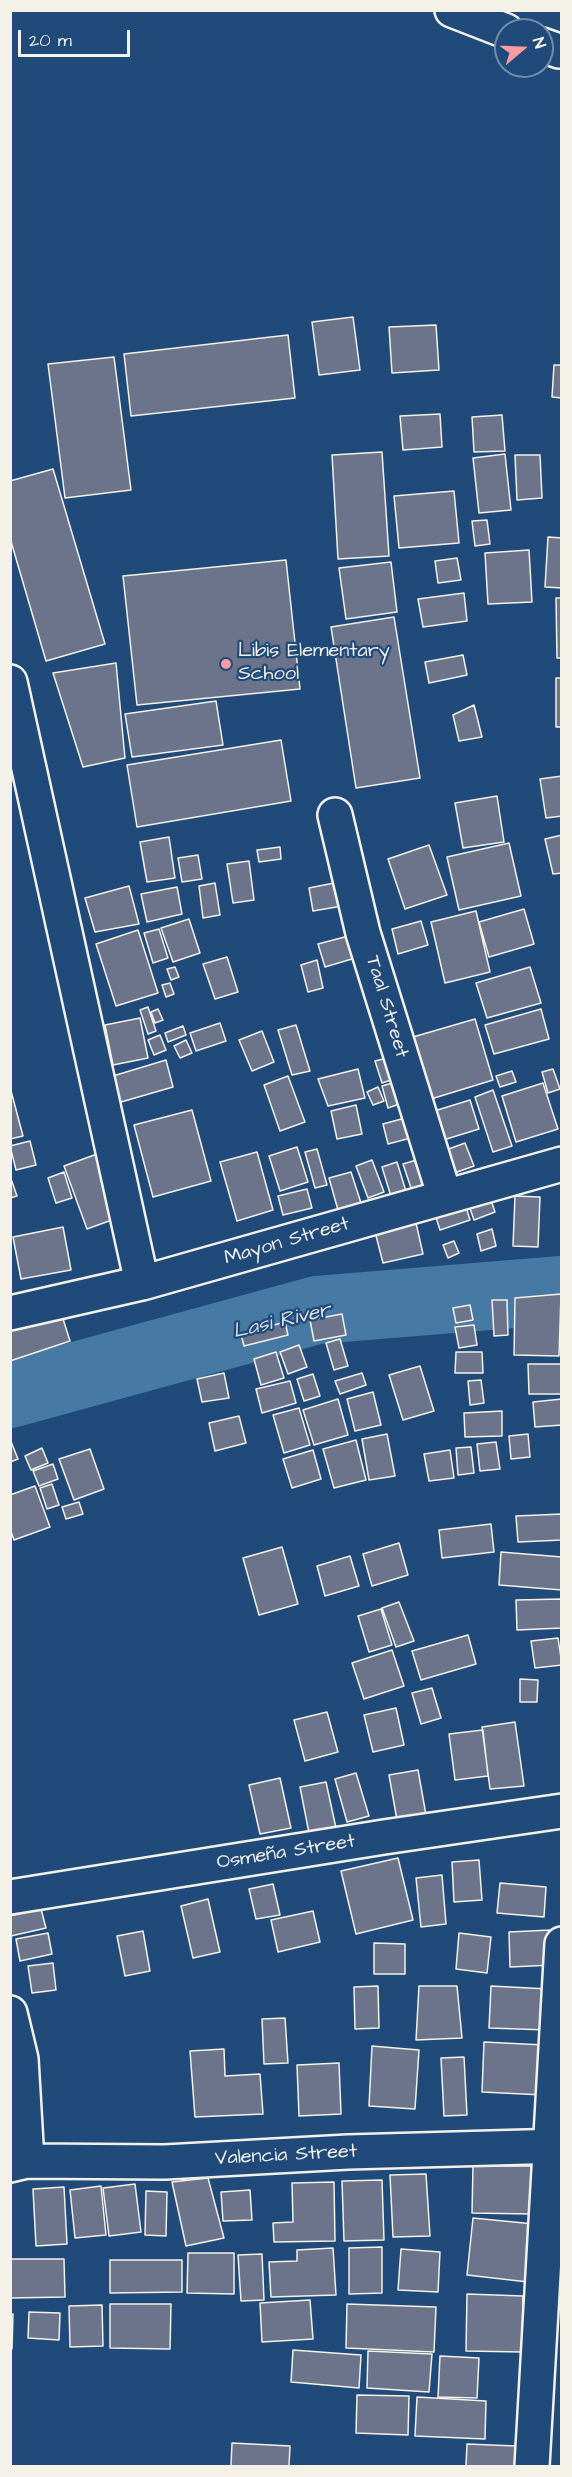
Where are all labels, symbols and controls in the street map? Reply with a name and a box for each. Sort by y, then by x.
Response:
scale bar [21,18,134,56]
north arrow [494,18,554,78]
text: 20 m [29,28,72,53]
text: N [527,34,551,51]
place label: Libis Elementary School [238,640,390,687]
marker: Libis Elementary School [219,657,233,671]
street label: Taal Street [359,953,413,1061]
street label: Mayon Street [222,1213,352,1271]
water label: Lasi River [231,1299,333,1345]
street label: Osmeña Street [215,1830,357,1876]
street label: Valencia Street [214,2140,358,2172]

